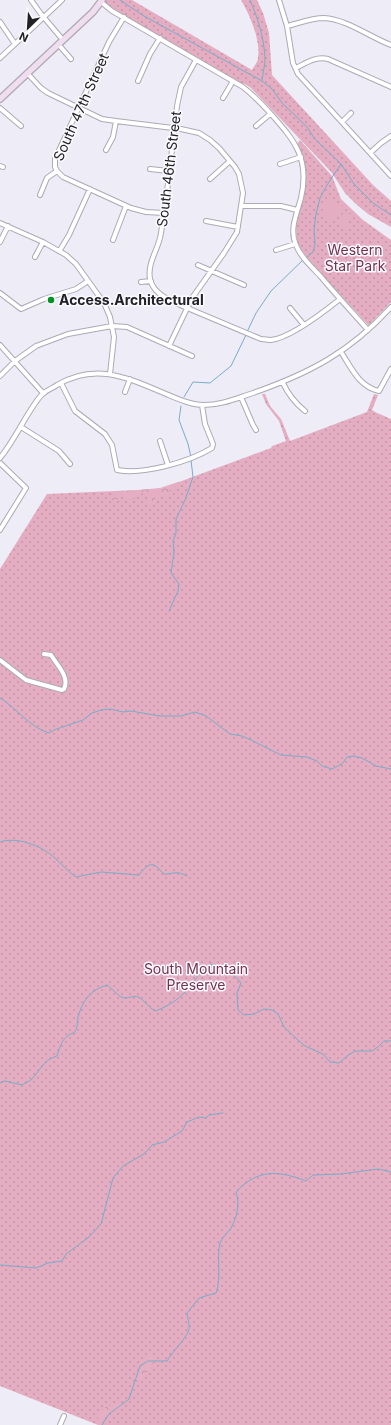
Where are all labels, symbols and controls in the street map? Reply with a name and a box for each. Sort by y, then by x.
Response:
north arrow [8,8,48,48]
text: N [17,29,31,45]
street label: South 47th Street [49,50,112,163]
street label: South 46th Street [153,110,184,228]
park label: Western Star Park [325,241,386,274]
place label: Access.Architectural [59,291,204,308]
marker: Access.Architectural [46,295,56,305]
park label: South Mountain Preserve [144,960,248,993]

